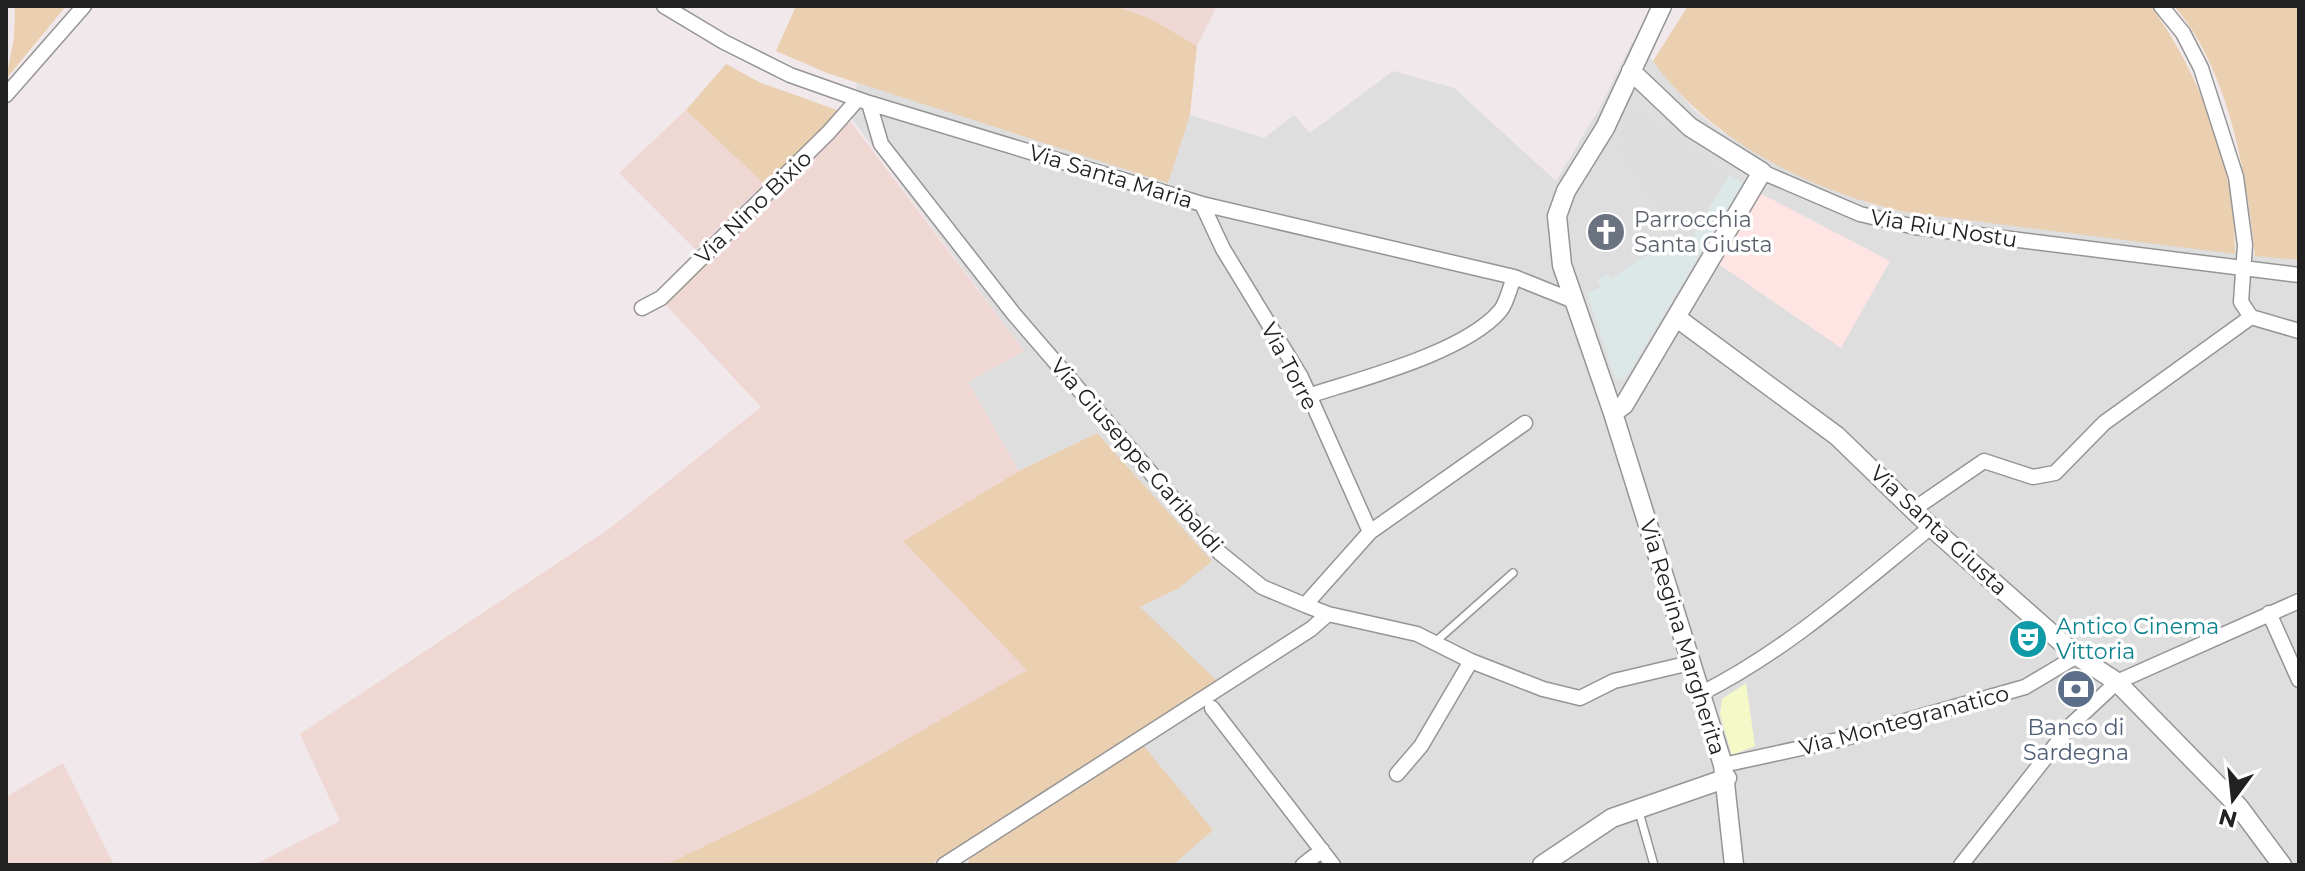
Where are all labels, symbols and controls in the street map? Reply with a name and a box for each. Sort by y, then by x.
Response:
street label: Via Santa Maria [1026,139,1196,214]
street label: Via Nino Bixio [689,145,817,270]
street label: Via Riu Nostu [1869,204,2019,253]
place label: Parrocchia Santa Giusta [1634,206,1773,258]
church icon: Parrocchia Santa Giusta [1585,211,1627,253]
street label: Via Torre [1255,318,1324,415]
street label: Via Giuseppe Garibaldi [1045,352,1229,558]
street label: Via Santa Giusta [1864,460,2013,601]
street label: Via Regina Margherita [1634,516,1731,758]
place label: Antico Cinema Vittoria [2056,613,2219,665]
theatre icon: Antico Cinema Vittoria [2007,618,2049,660]
bank icon: Banco di Sardegna [2055,668,2097,710]
street label: Via Montegranatico [1796,680,2012,761]
place label: Banco di Sardegna [2023,714,2129,766]
north arrow [2193,759,2273,839]
text: N [2216,802,2240,833]

